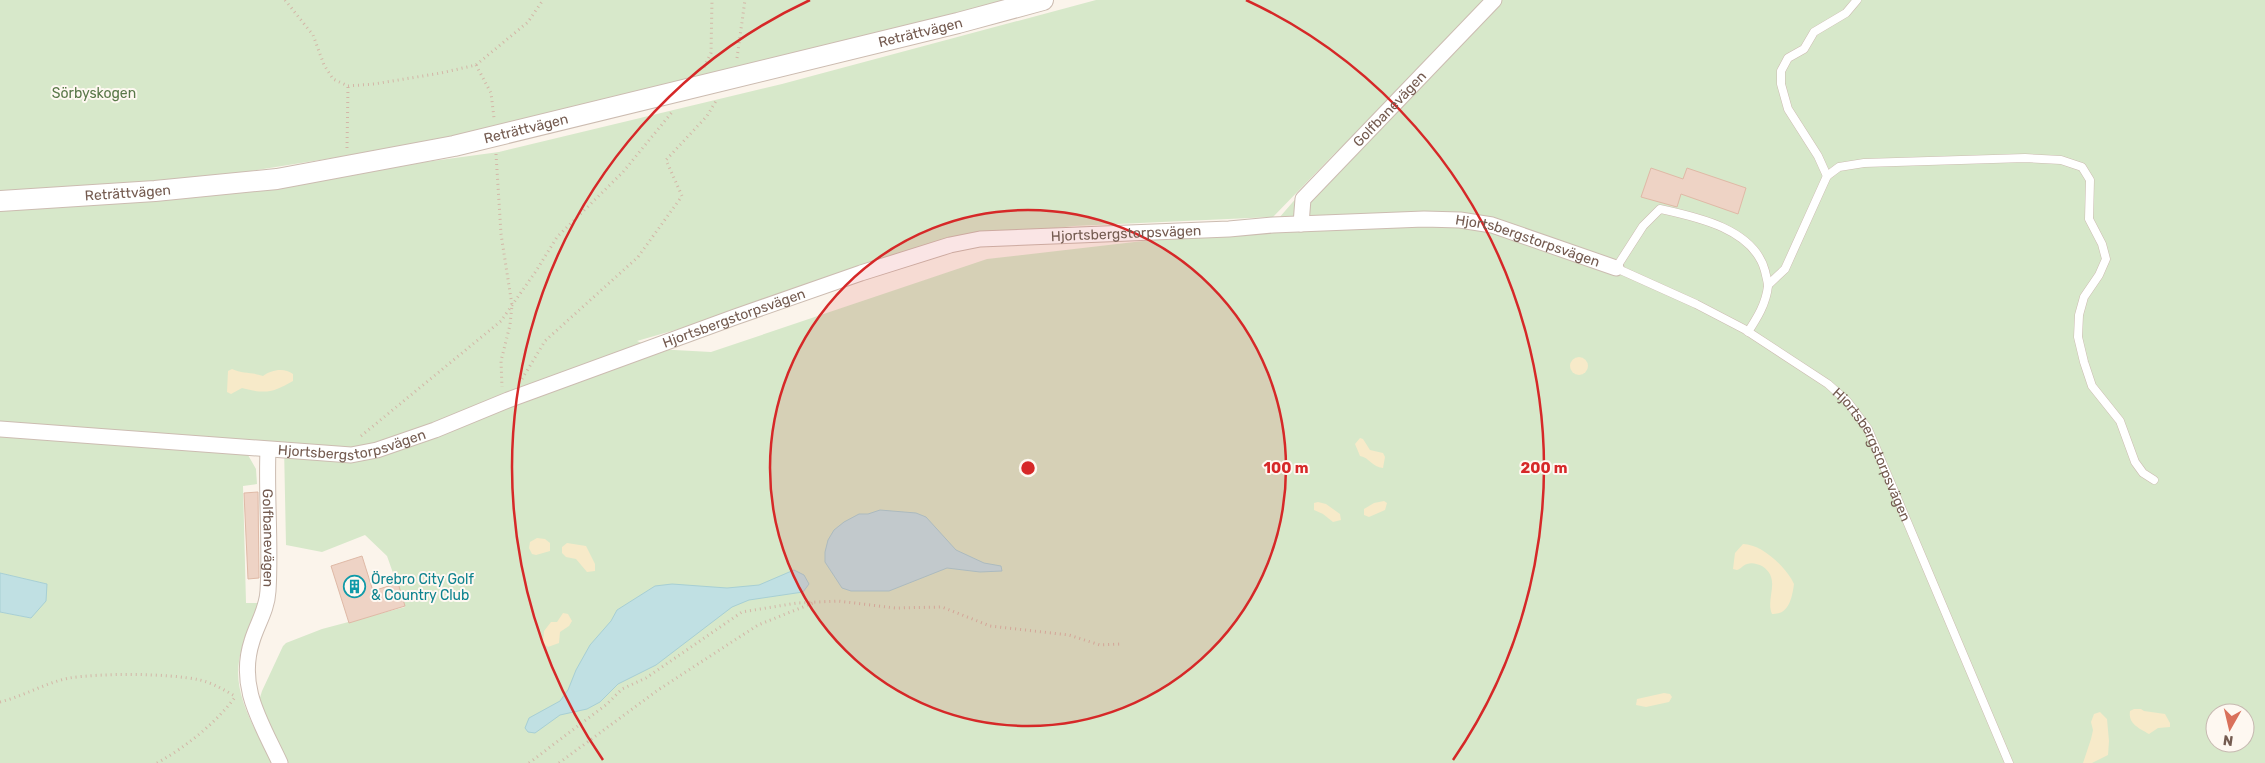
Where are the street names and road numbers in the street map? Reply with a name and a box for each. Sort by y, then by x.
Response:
street label: Reträttvägen [876,14,964,51]
street label: Golfbanevägen [1349,67,1430,150]
street label: Reträttvägen [482,110,570,147]
street label: Reträttvägen [84,181,172,204]
street label: Hjortsbergstorpsvägen [1454,211,1602,270]
street label: Hjortsbergstorpsvägen [1051,222,1202,245]
street label: Hjortsbergstorpsvägen [660,285,808,351]
street label: Hjortsbergstorpsvägen [1829,384,1914,524]
street label: Hjortsbergstorpsvägen [277,425,428,464]
street label: Golfbanevägen [259,489,277,588]

